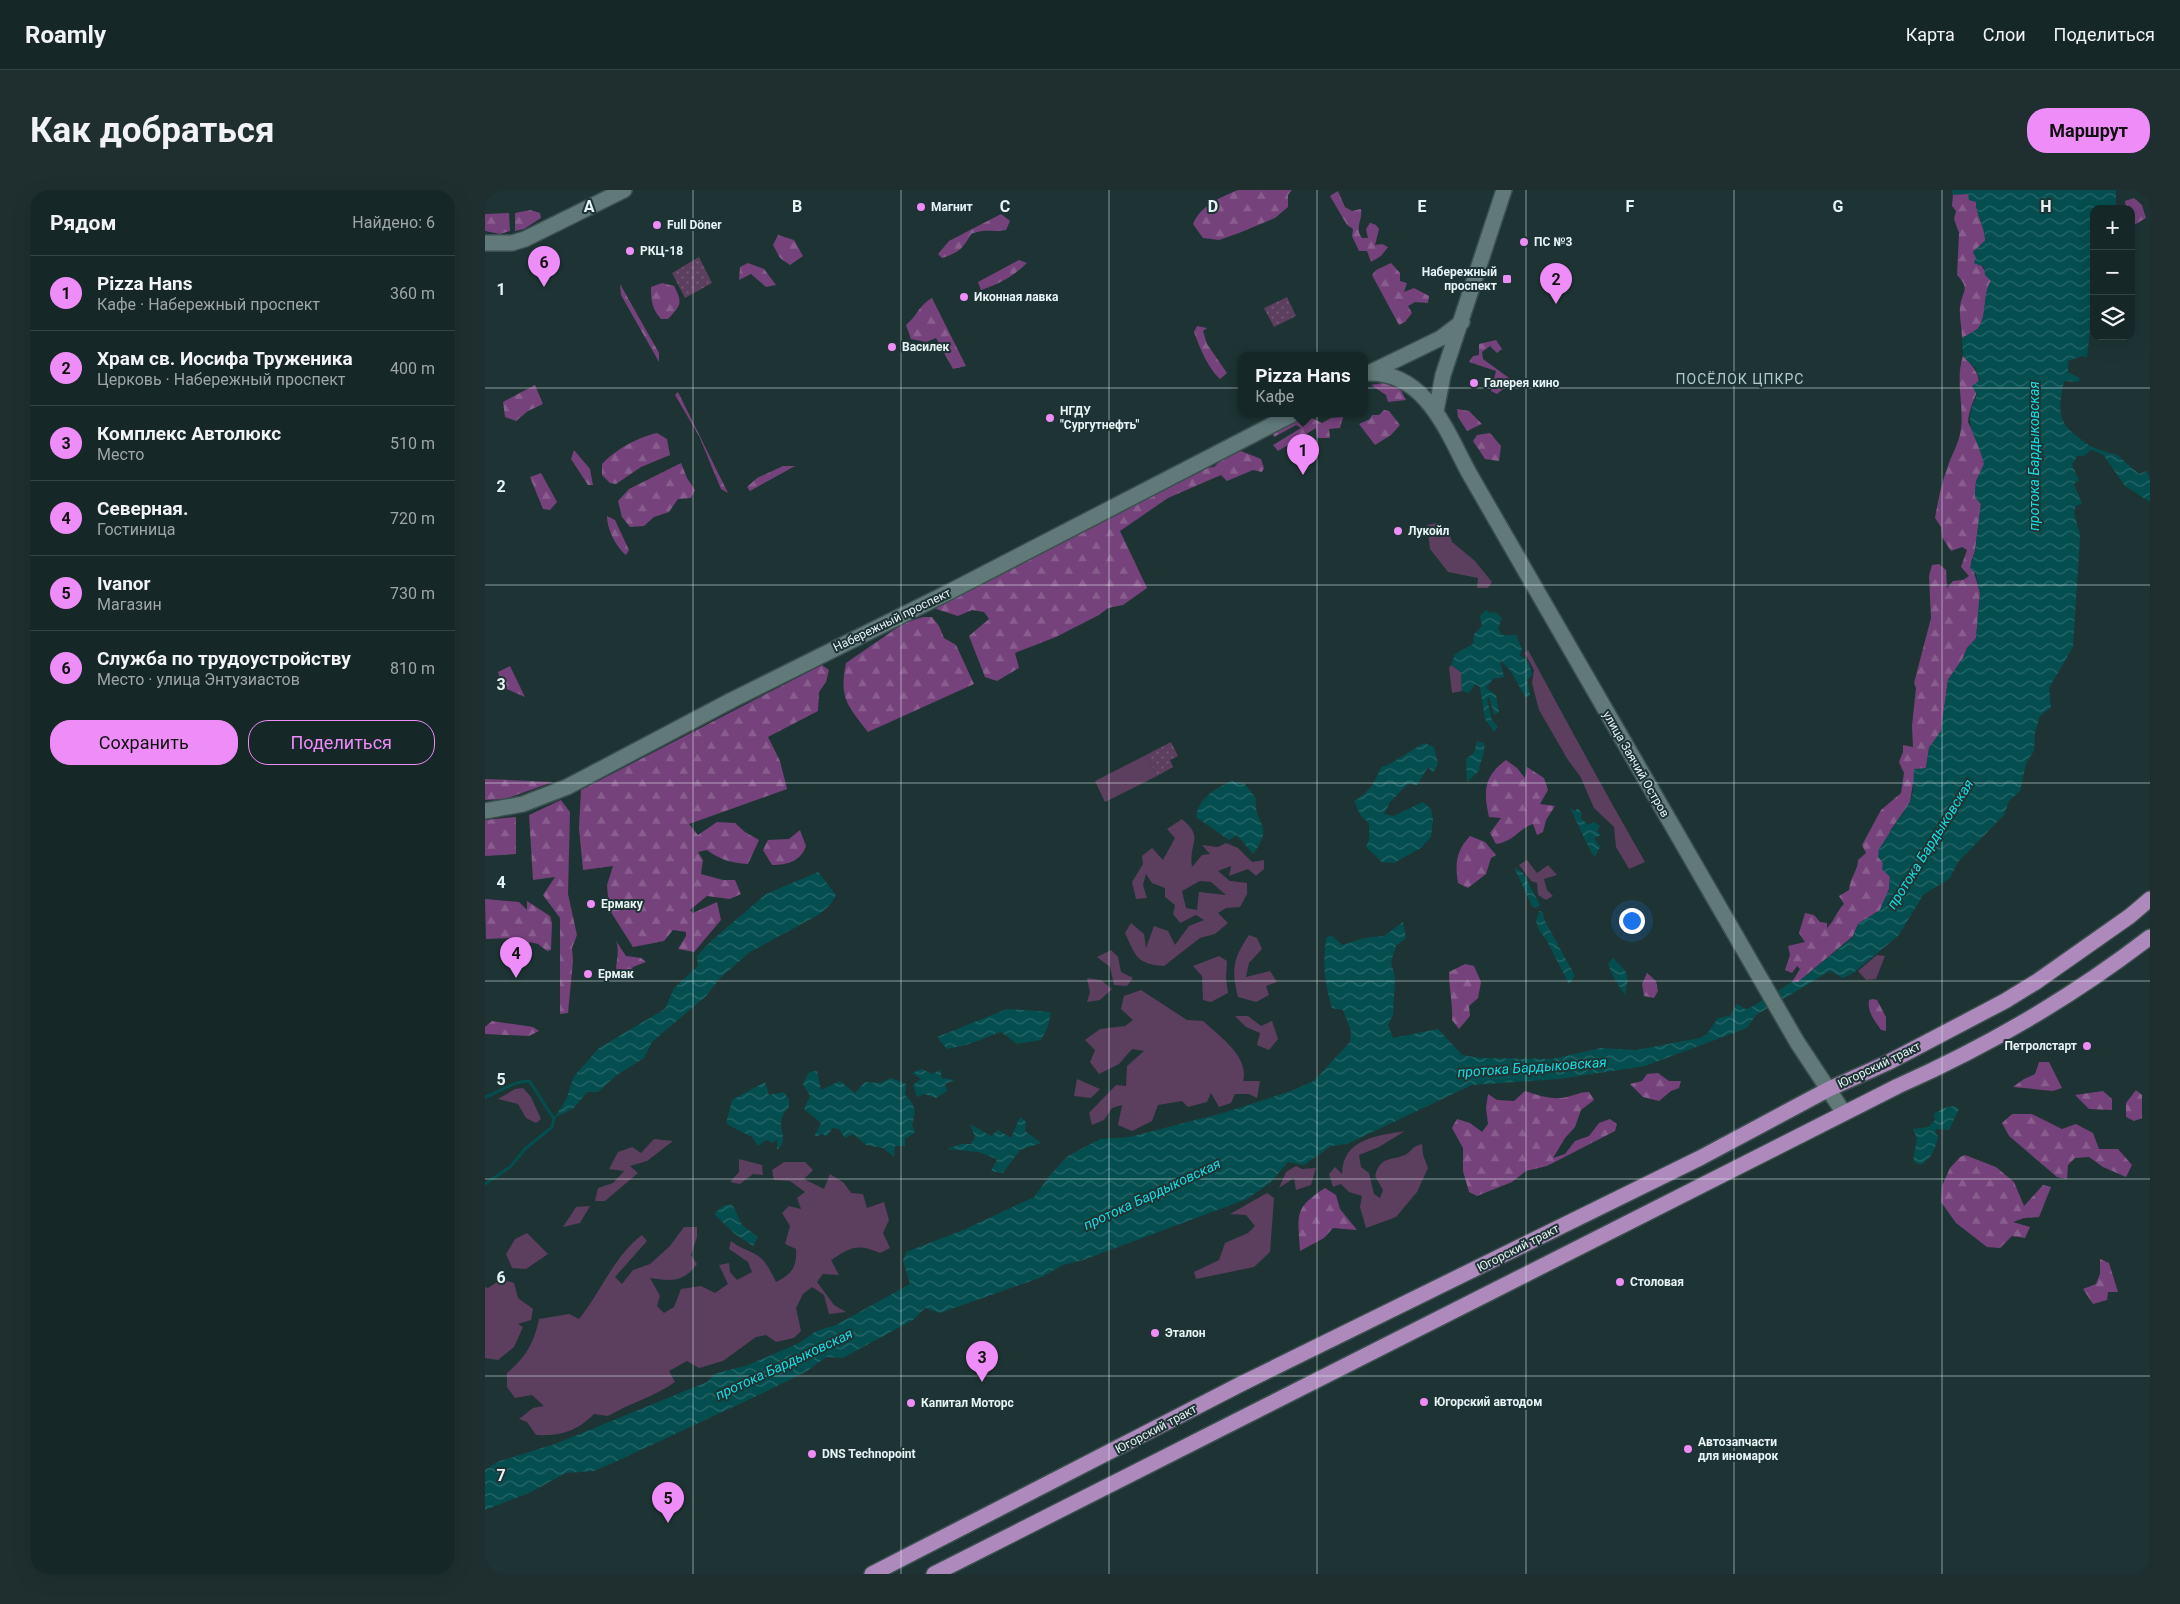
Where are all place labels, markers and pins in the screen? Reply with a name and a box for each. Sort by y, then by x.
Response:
place label: Магнит [931,200,973,214]
marker: Магнит [915,201,927,213]
place label: Full Döner [667,218,722,232]
marker: Full Döner [651,219,663,231]
place label: ПС №3 [1534,235,1572,249]
marker: ПС №3 [1518,236,1530,248]
place label: РКЦ-18 [640,244,683,258]
marker: РКЦ-18 [624,245,636,257]
pin: 6 [528,246,560,287]
pin: 2 [1540,263,1572,304]
place label: Набережный проспект [1422,265,1497,293]
marker: Набережный проспект [1501,273,1513,285]
place label: Иконная лавка [974,290,1059,304]
marker: Иконная лавка [958,291,970,303]
place label: Василек [902,340,949,354]
marker: Василек [886,341,898,353]
place label: Галерея кино [1484,376,1560,390]
marker: Галерея кино [1468,377,1480,389]
place label: НГДУ "Сургутнефть" [1060,404,1139,432]
marker: НГДУ "Сургутнефть" [1044,412,1056,424]
pin: 1 [1287,434,1319,475]
place label: Лукойл [1408,524,1450,538]
marker: Лукойл [1392,525,1404,537]
place label: Ермаку [601,897,644,911]
marker: Ермаку [585,898,597,910]
pin: 4 [500,937,532,978]
place label: Ермак [598,967,634,981]
marker: Ермак [582,968,594,980]
place label: Петролстарт [2004,1039,2077,1053]
marker: Петролстарт [2081,1040,2093,1052]
place label: Столовая [1630,1275,1684,1289]
marker: Столовая [1614,1276,1626,1288]
place label: Эталон [1165,1326,1206,1340]
marker: Эталон [1149,1327,1161,1339]
pin: 3 [966,1341,998,1382]
place label: Югорский автодом [1434,1395,1542,1409]
place label: Капитал Моторс [921,1396,1014,1410]
marker: Югорский автодом [1418,1396,1430,1408]
marker: Капитал Моторс [905,1397,917,1409]
place label: Автозапчасти для иномарок [1698,1435,1778,1463]
marker: Автозапчасти для иномарок [1682,1443,1694,1455]
place label: DNS Technopoint [822,1447,916,1461]
marker: DNS Technopoint [806,1448,818,1460]
pin: 5 [652,1482,684,1523]

